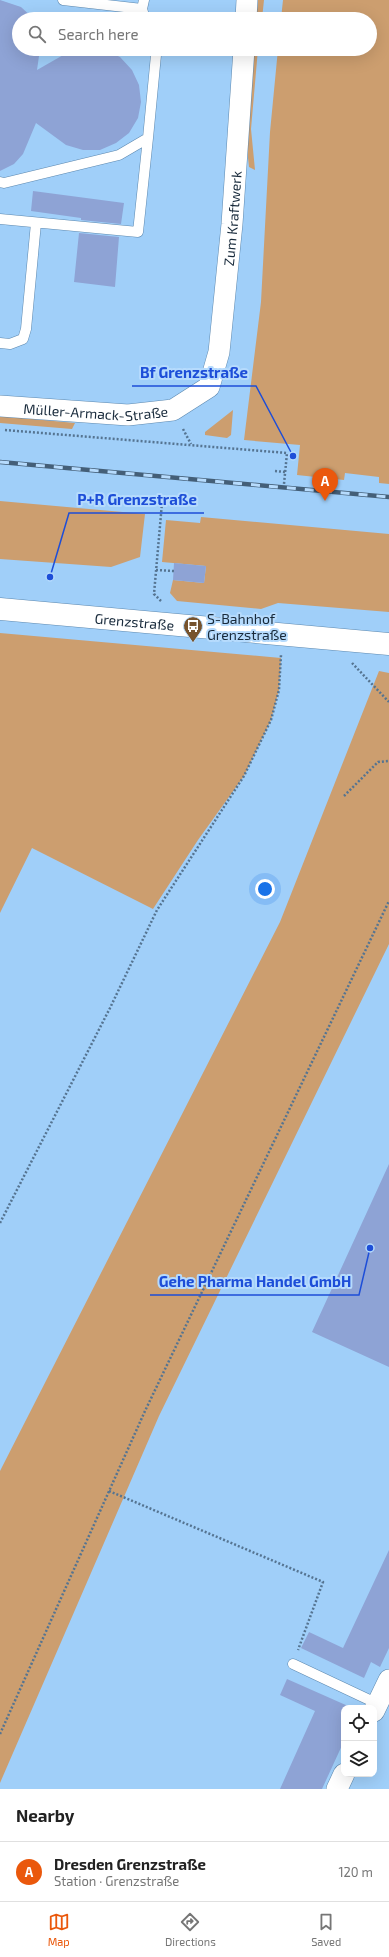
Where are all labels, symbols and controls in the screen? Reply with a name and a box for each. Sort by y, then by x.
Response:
search box [12,12,377,56]
icon: search [26,23,48,45]
text: Search here [58,25,139,43]
street label: Zum Kraftwerk [219,170,244,267]
callout: Bf Grenzstraße [132,359,256,386]
text: Bf Grenzstraße [140,363,248,381]
street label: Müller-Armack-Straße [23,399,169,424]
pin: A [312,468,338,501]
callout: P+R Grenzstraße [69,486,204,513]
text: P+R Grenzstraße [77,490,197,508]
street label: Grenzstraße [94,609,175,633]
place label: S-Bahnhof Grenzstraße [207,610,287,643]
bus stop icon: S-Bahnhof Grenzstraße [182,615,204,643]
your location [255,879,275,899]
callout: Gehe Pharma Handel GmbH [150,1268,359,1295]
text: Gehe Pharma Handel GmbH [159,1272,351,1290]
map controls [341,1705,377,1777]
button: locate [341,1705,377,1741]
button: layers [341,1741,377,1777]
text: Nearby [16,1805,74,1825]
text: Dresden Grenzstraße [54,1855,206,1873]
text: A [25,1864,33,1880]
text: 120 m [338,1864,373,1880]
text: Station · Grenzstraße [54,1873,179,1889]
tab: Map [48,1911,70,1948]
tab: Directions [165,1911,216,1948]
tab: Saved [311,1911,341,1948]

